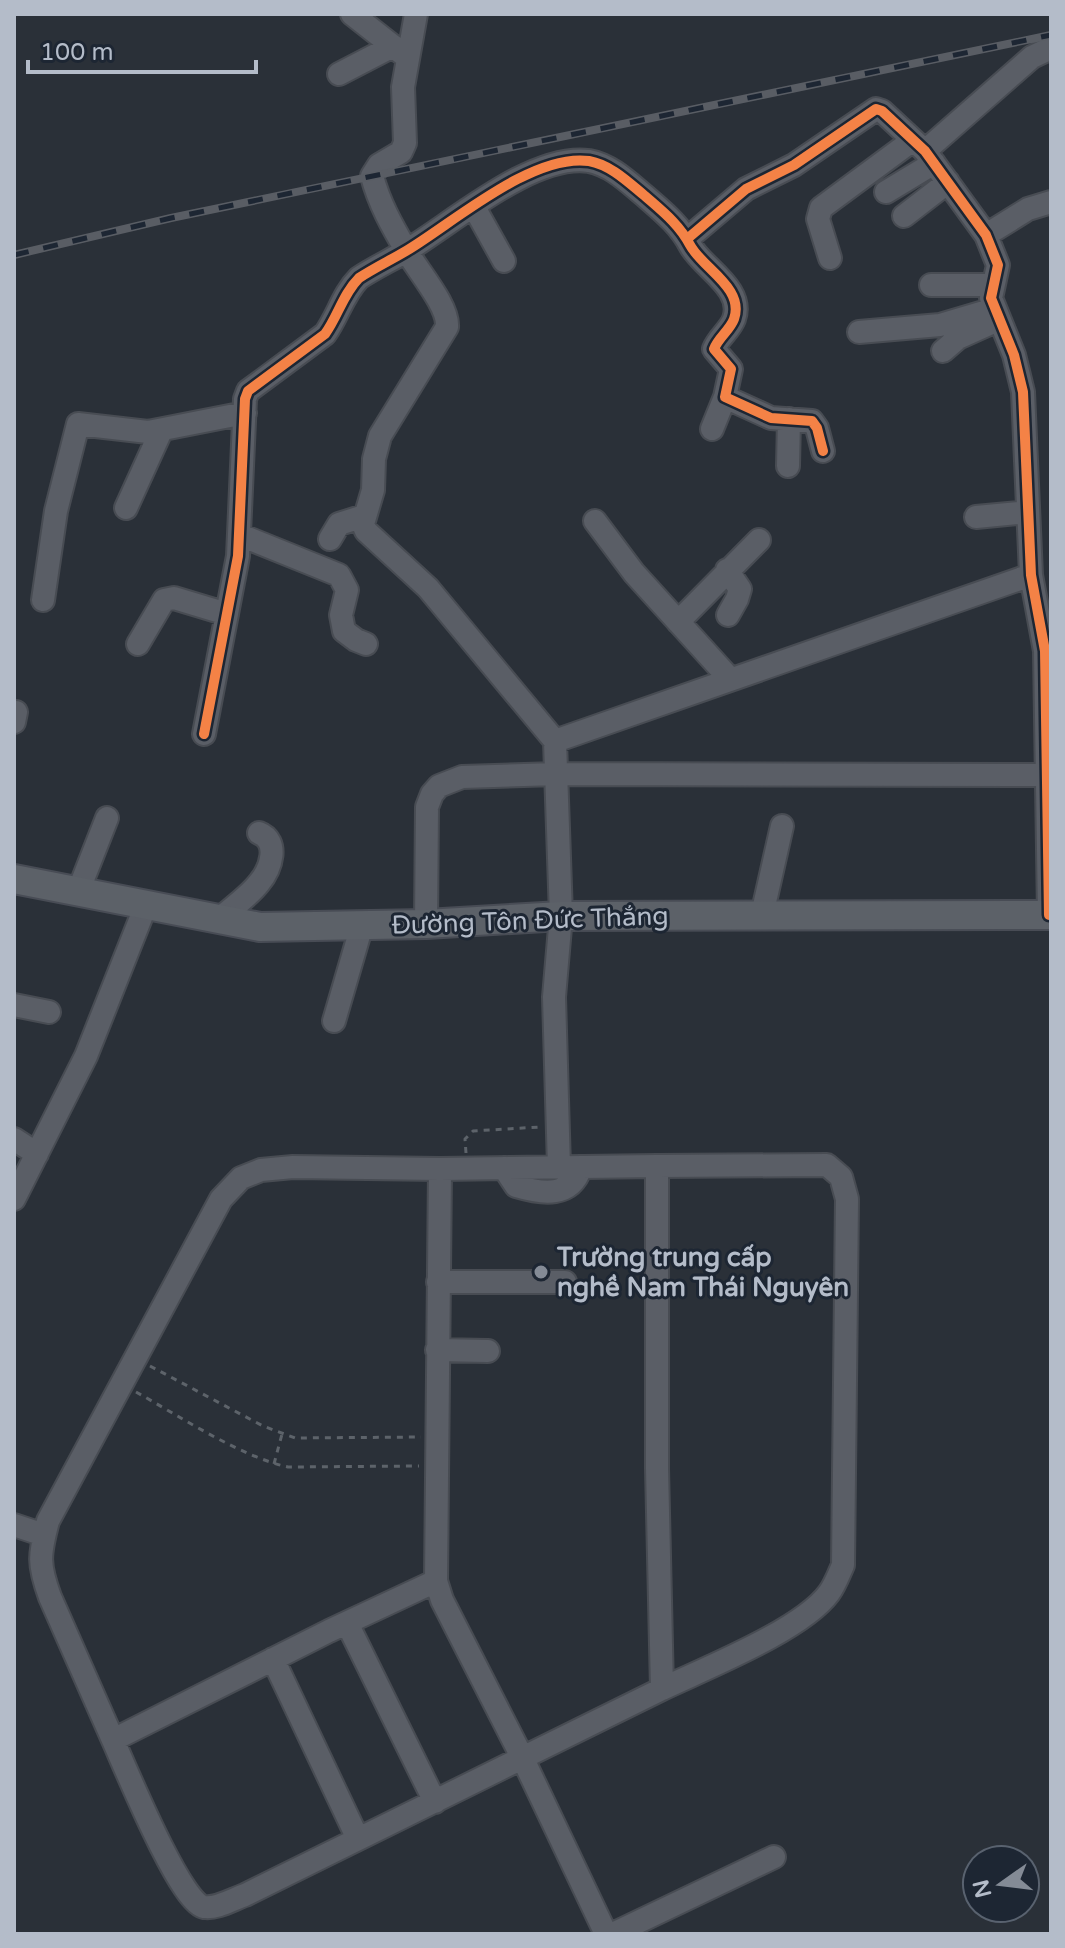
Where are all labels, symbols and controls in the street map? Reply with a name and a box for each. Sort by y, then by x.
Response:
scale bar [28,24,256,74]
text: 100 m [40,38,114,67]
street label: Đường Tôn Đức Thắng [391,900,669,941]
place label: Trường trung cấp nghề Nam Thái Nguyên [556,1242,849,1303]
marker: Trường trung cấp nghề Nam Thái Nguyên [532,1263,550,1281]
north arrow [961,1844,1041,1924]
text: N [968,1877,997,1900]

